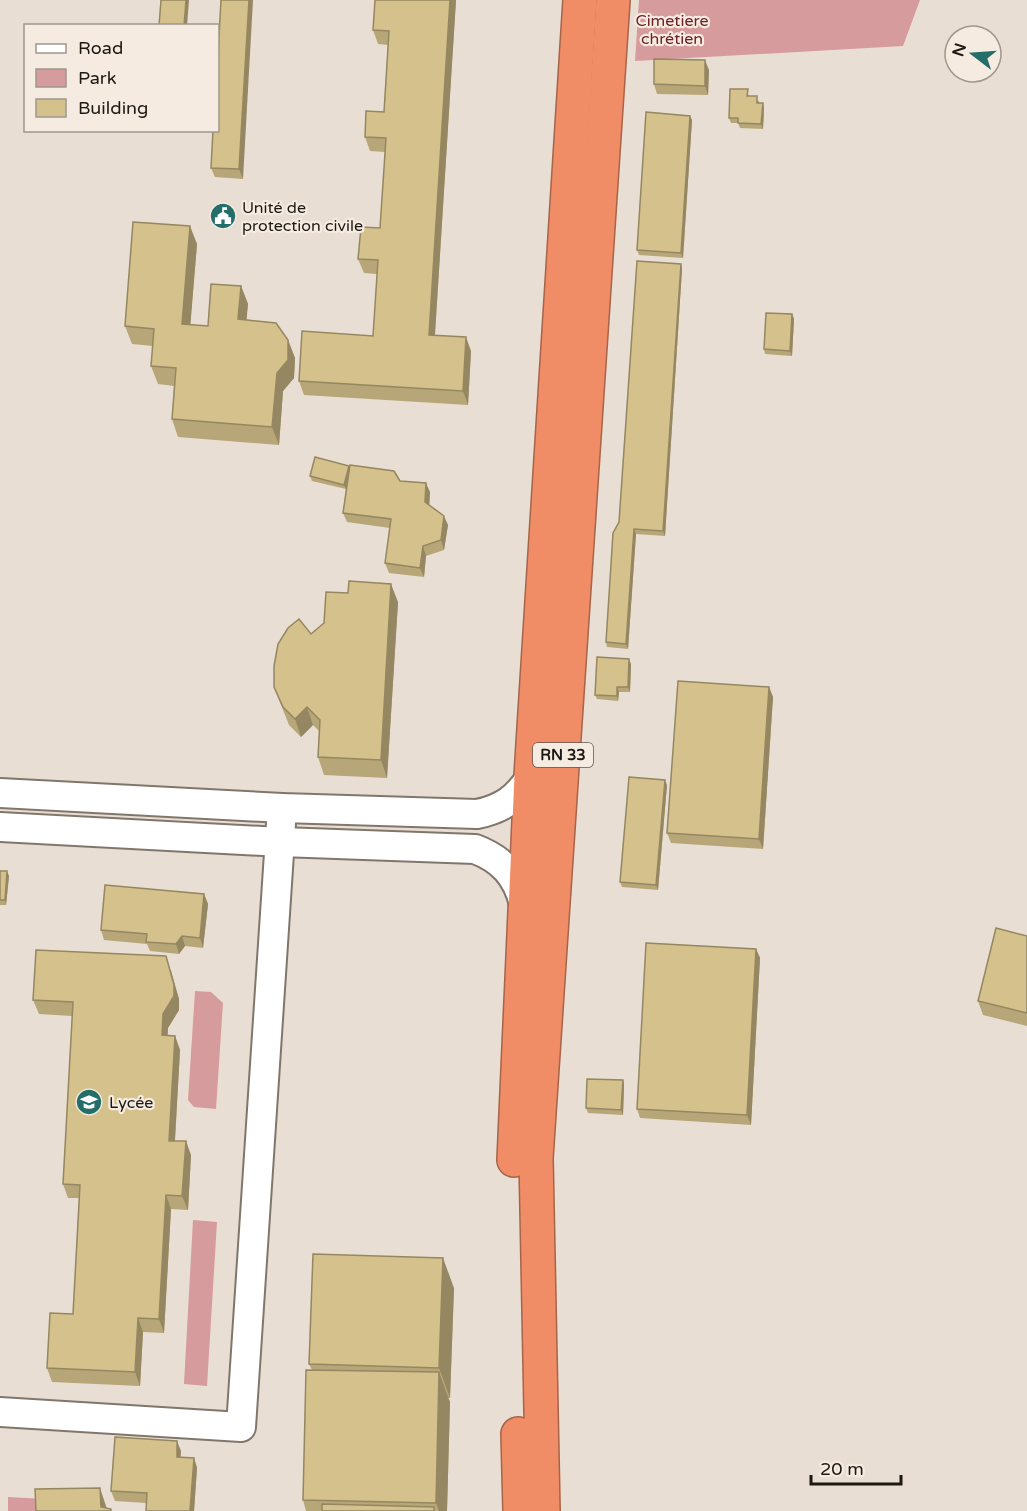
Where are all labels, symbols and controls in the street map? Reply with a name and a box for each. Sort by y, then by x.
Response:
park label: Cimetiere chrétien [636,11,708,49]
legend [24,24,219,132]
north arrow [943,24,1003,84]
text: Road [78,37,123,59]
text: N [948,41,971,59]
text: Park [78,67,117,89]
text: Building [78,97,148,119]
place label: Unité de protection civile [242,198,363,236]
public building icon: Unité de protection civile [208,201,238,231]
road number: RN 33 [533,743,593,767]
school or university icon: Lycée [74,1087,104,1117]
place label: Lycée [109,1093,153,1113]
scale bar [811,1448,901,1486]
text: 20 m [820,1458,864,1480]

